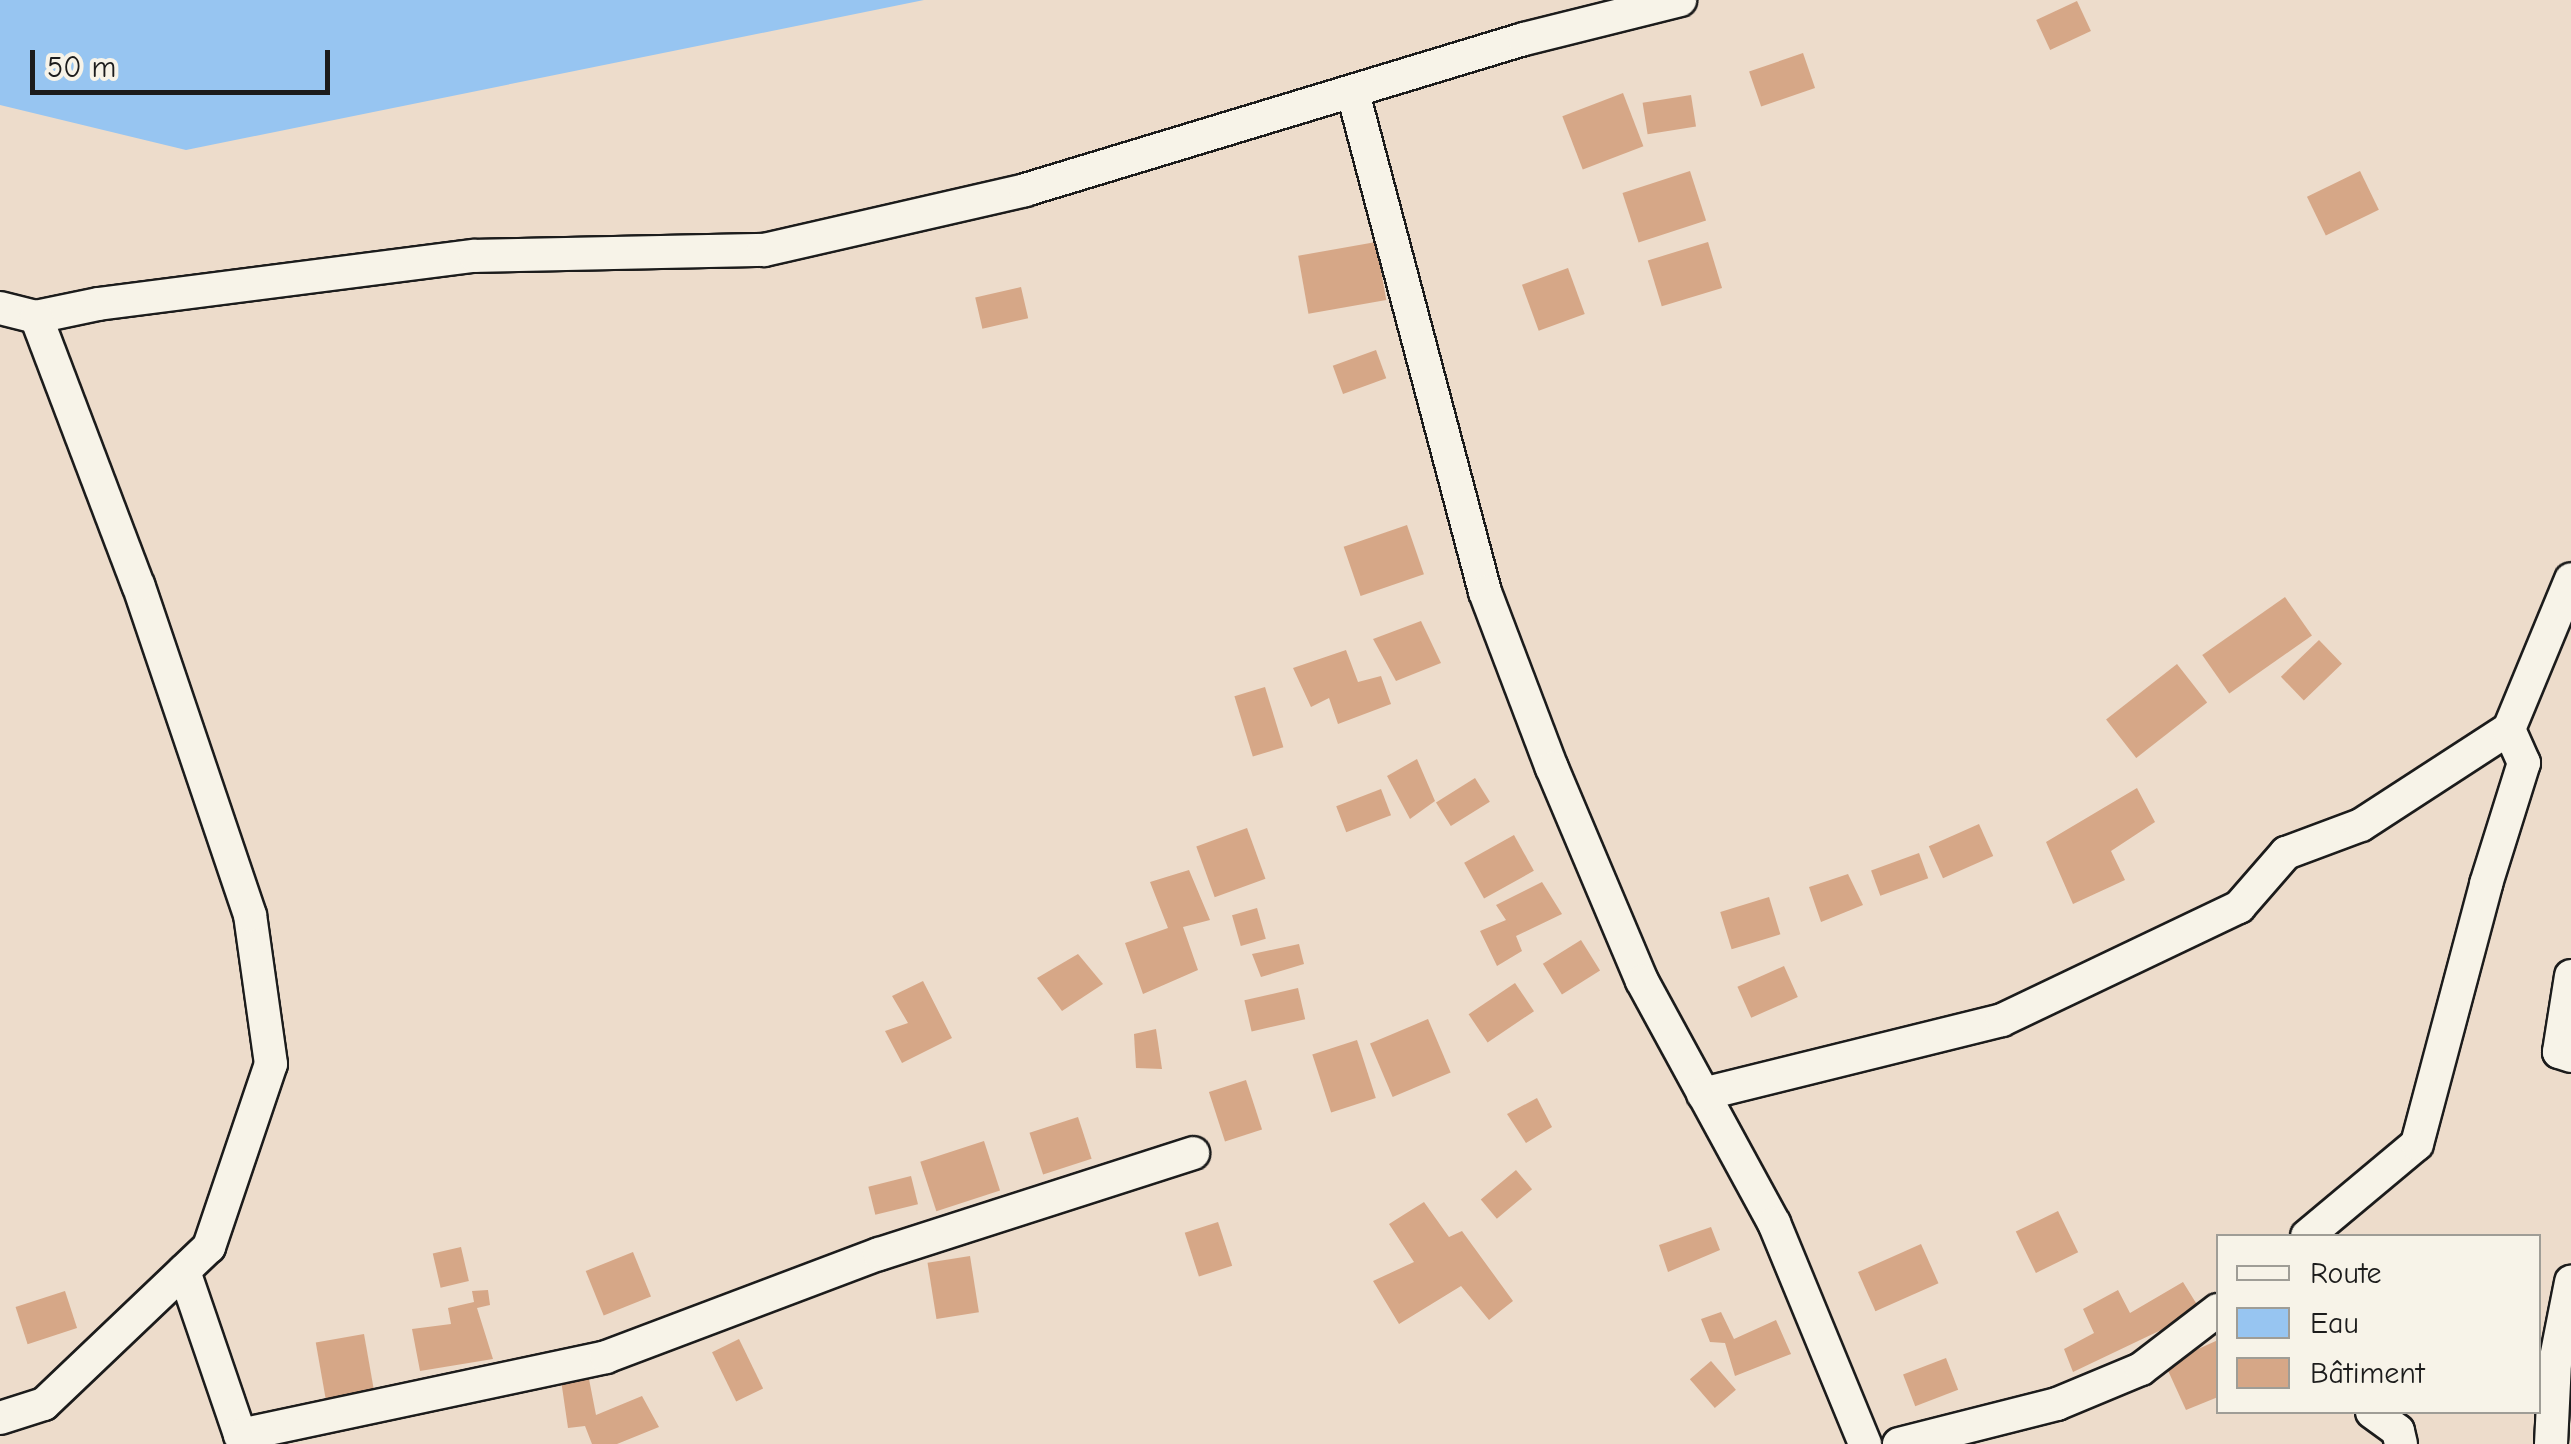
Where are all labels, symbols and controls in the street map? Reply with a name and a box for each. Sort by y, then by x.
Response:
scale bar [35,30,335,92]
text: 50 m [47,50,116,85]
legend [2216,1234,2541,1414]
text: Route [2310,1256,2381,1291]
text: Eau [2310,1306,2359,1341]
text: Bâtiment [2310,1356,2424,1391]

